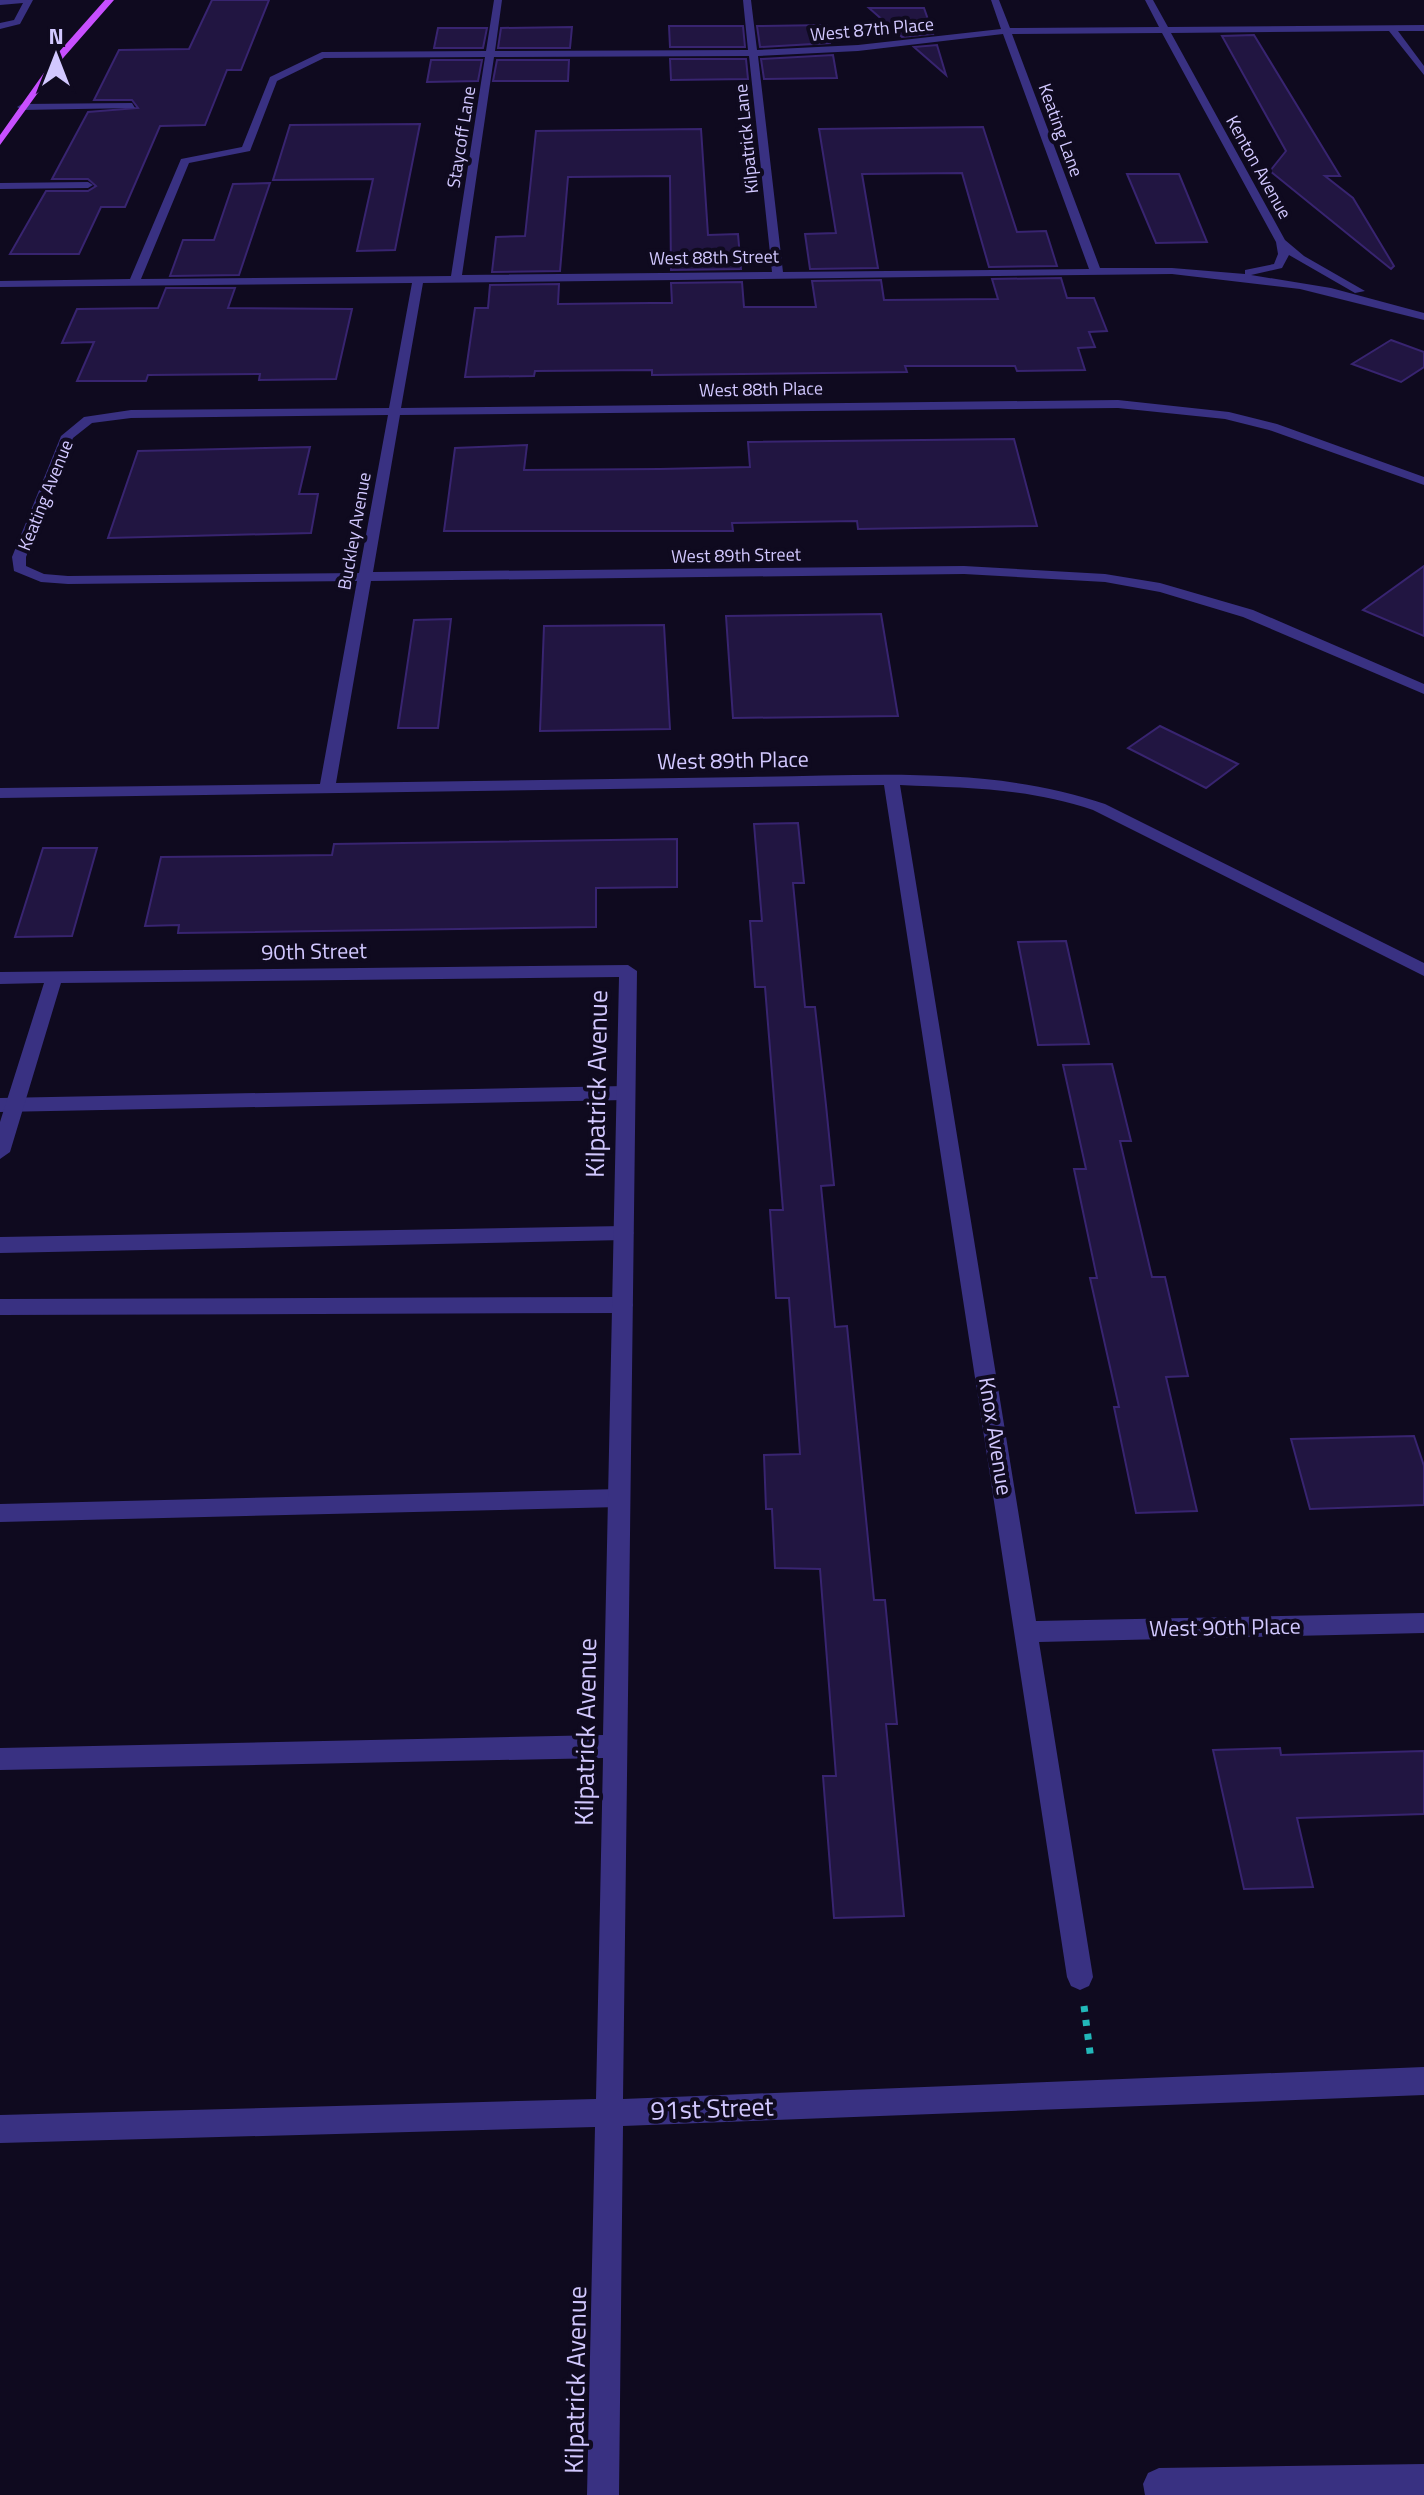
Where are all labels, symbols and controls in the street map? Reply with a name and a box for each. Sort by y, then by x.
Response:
street label: West 87th Place [809,10,935,48]
north arrow [16,16,96,96]
text: N [48,19,64,53]
street label: Keating Lane [1032,80,1090,180]
street label: Kilpatrick Lane [727,83,765,195]
street label: Staycoff Lane [440,84,482,190]
street label: Kenton Avenue [1219,110,1299,224]
street label: West 88th Street [649,242,780,272]
street label: West 88th Place [699,374,823,404]
street label: Keating Avenue [10,435,80,555]
street label: Buckley Avenue [330,470,378,592]
street label: West 89th Street [671,540,802,570]
street label: West 89th Place [657,742,809,778]
street label: 90th Street [261,933,367,969]
street label: Kilpatrick Avenue [575,990,617,1178]
street label: Knox Avenue [970,1374,1022,1498]
street label: West 90th Place [1149,1609,1301,1645]
street label: Kilpatrick Avenue [564,1638,606,1826]
street label: 91st Street [650,2086,774,2130]
street label: Kilpatrick Avenue [554,2286,596,2474]

